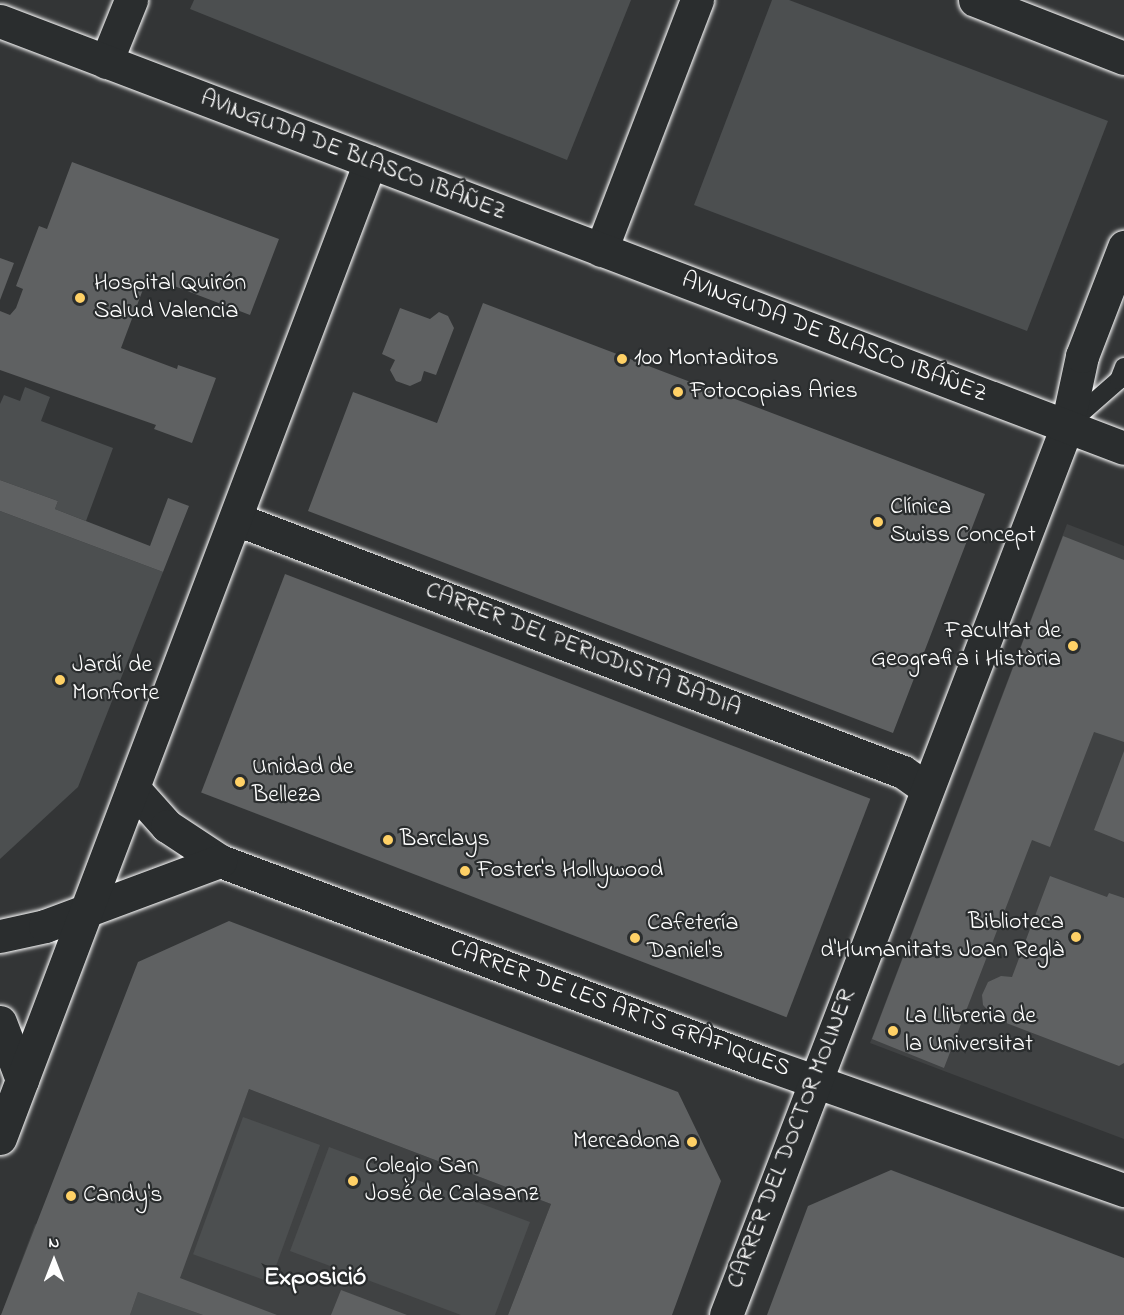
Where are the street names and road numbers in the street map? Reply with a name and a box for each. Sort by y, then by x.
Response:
street label: AVINGUDA DE BLASCO IBÁÑEZ [196,84,510,228]
street label: AVINGUDA DE BLASCO IBÁÑEZ [677,266,991,410]
street label: CARRER DEL PERIODISTA BADIA [421,576,745,724]
street label: CARRER DE LES ARTS GRÀFIQUES [446,934,794,1084]
street label: CARRER DEL DOCTOR MOLINER [722,985,862,1293]

